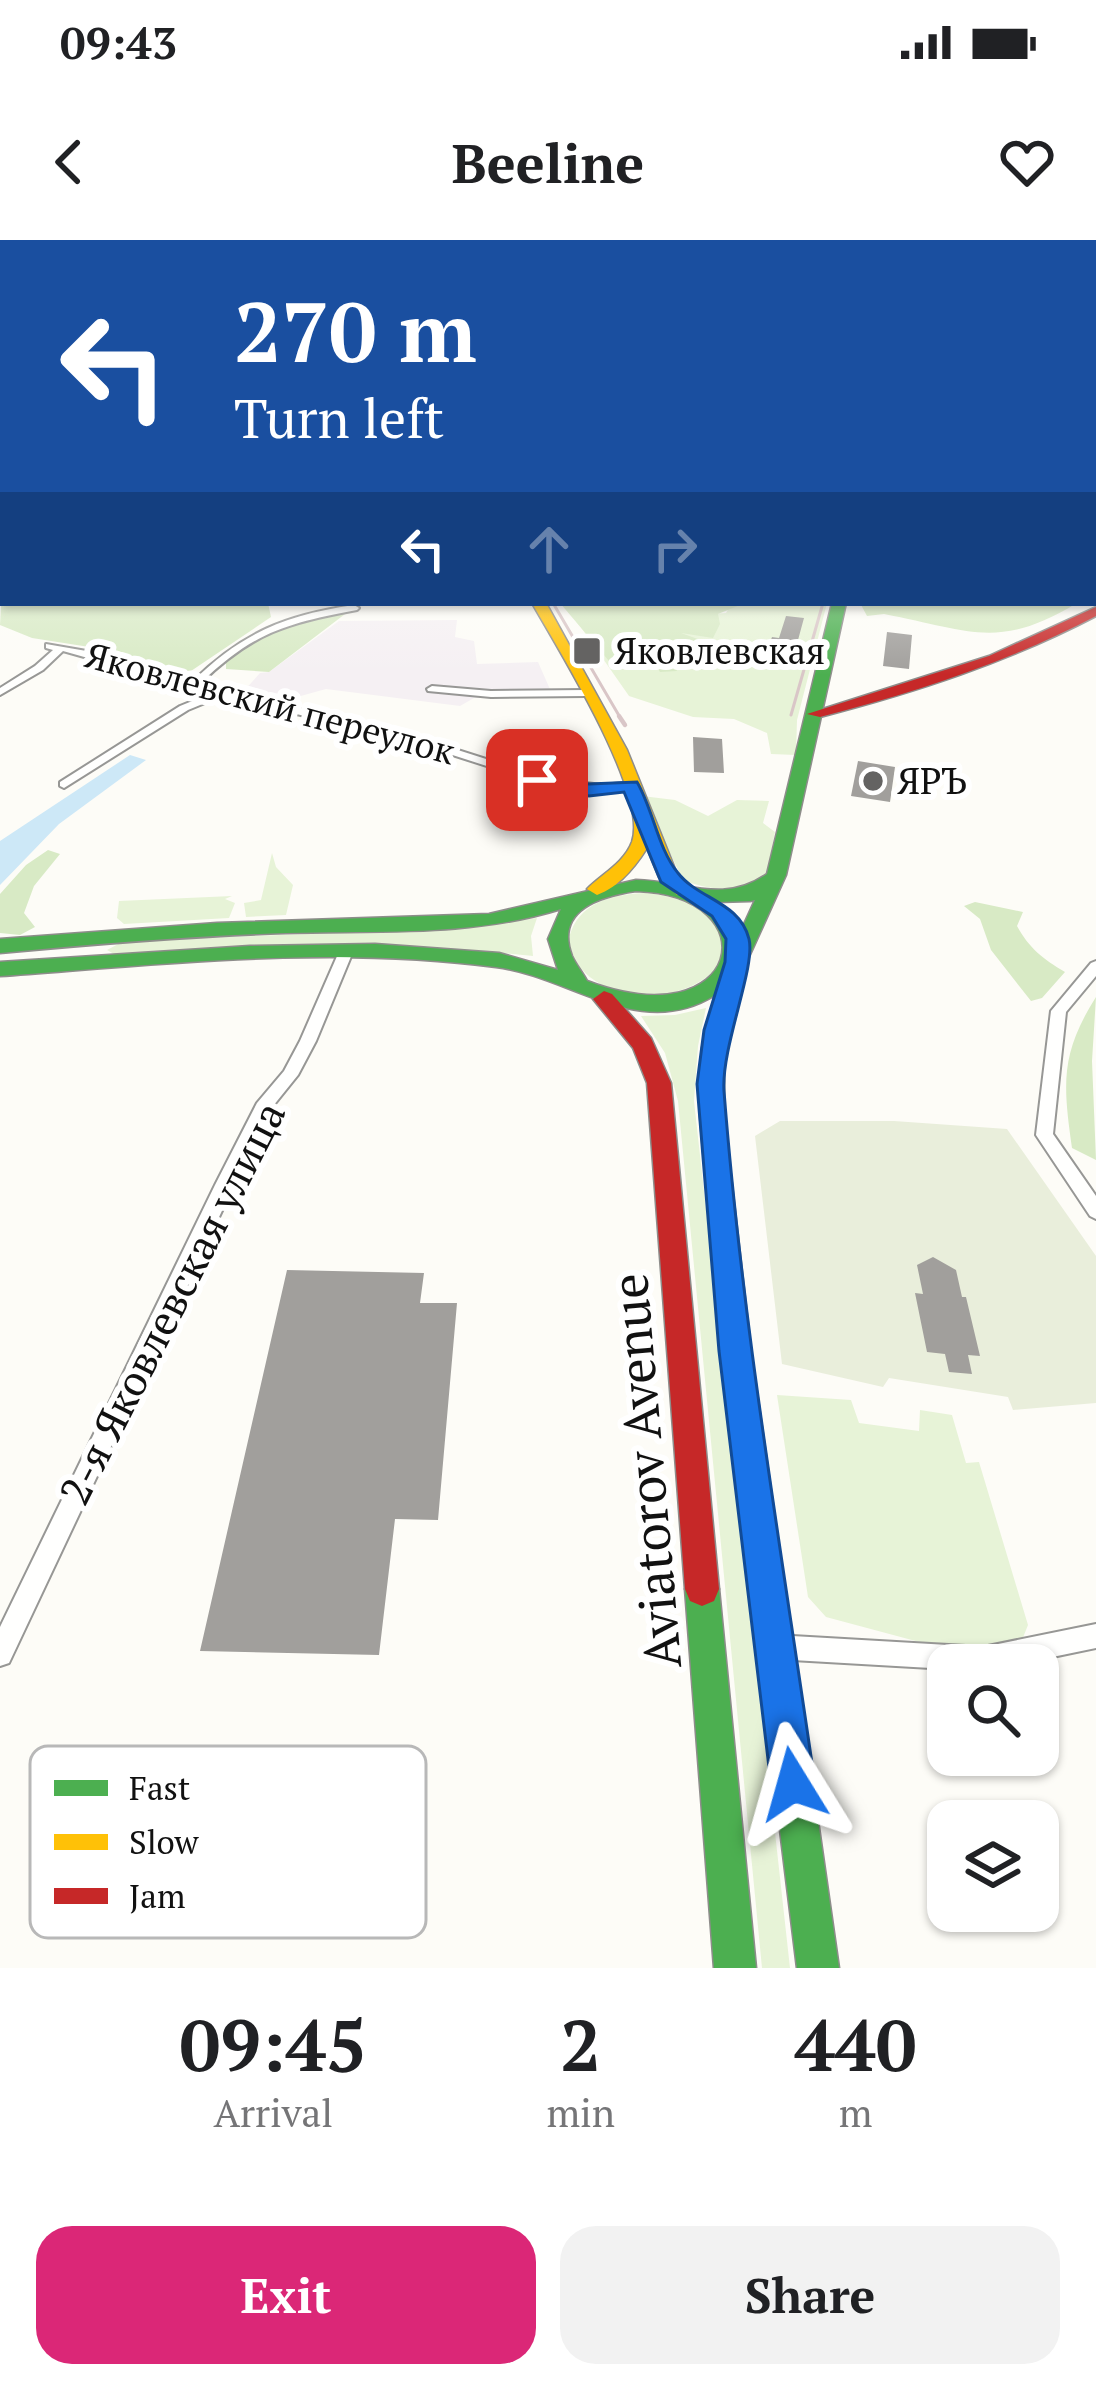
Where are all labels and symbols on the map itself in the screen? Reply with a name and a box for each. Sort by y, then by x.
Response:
place label: Яковлевская [614,627,825,674]
street label: Яковлевский переулок [80,631,461,775]
marker: Яковлевская [571,635,603,667]
pin [486,729,588,831]
place label: ЯРЪ [897,757,967,804]
marker: ЯРЪ [860,768,886,794]
street label: 2-я Яковлевская улица [45,1092,297,1513]
street label: Aviatorov Avenue [594,1271,696,1671]
position arrow [730,1721,856,1847]
legend [30,1746,426,1938]
text: Fast [129,1766,190,1809]
text: Slow [129,1820,199,1863]
text: Jam [129,1874,185,1917]

